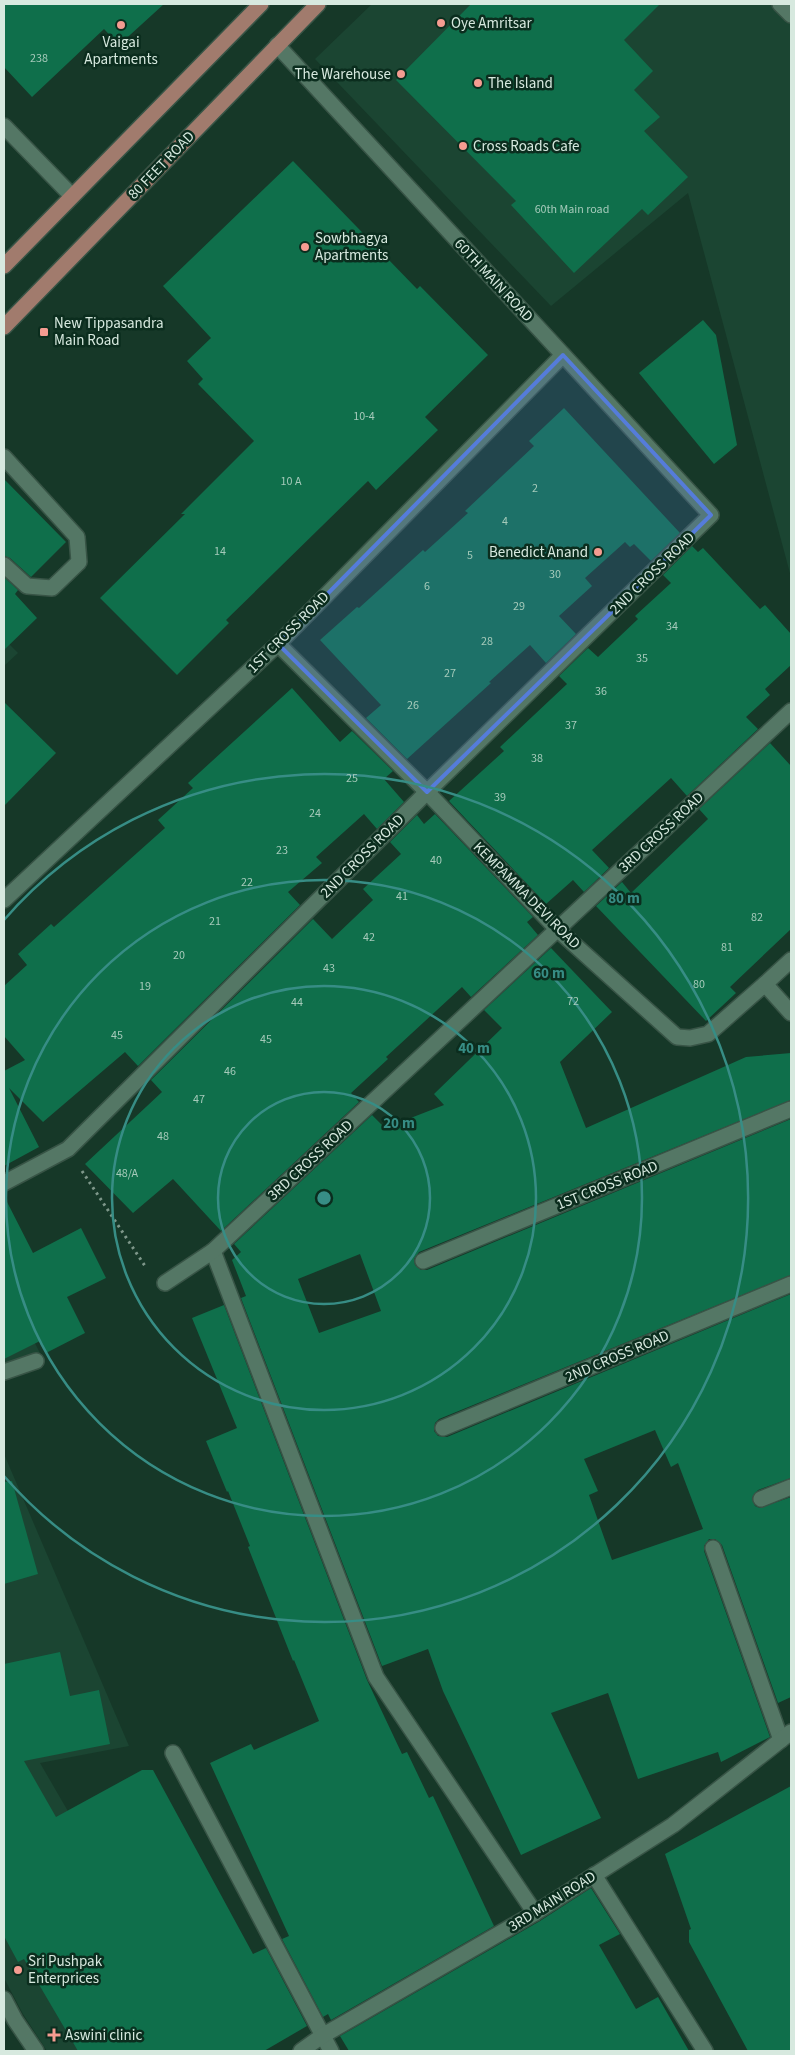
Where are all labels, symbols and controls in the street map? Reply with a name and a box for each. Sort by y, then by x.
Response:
place label: Oye Amritsar [451,13,533,34]
marker: Oye Amritsar [435,17,447,29]
marker: Vaigai Apartments [115,19,127,31]
place label: Vaigai Apartments [84,32,158,70]
house number: 238 [30,50,48,67]
place label: The Warehouse [295,64,391,85]
marker: The Warehouse [395,68,407,80]
place label: The Island [488,73,553,94]
marker: The Island [472,77,484,89]
street label: 80 FEET ROAD [123,126,199,204]
place label: Cross Roads Cafe [473,136,580,157]
marker: Cross Roads Cafe [457,140,469,152]
house number: 60th Main road [535,201,609,218]
place label: Sowbhagya Apartments [315,228,388,266]
street label: 60TH MAIN ROAD [449,234,538,327]
marker: Sowbhagya Apartments [299,241,311,253]
place label: New Tippasandra Main Road [54,313,164,351]
marker: New Tippasandra Main Road [38,326,50,338]
house number: 10-4 [353,408,375,425]
house number: 10 A [281,473,302,490]
house number: 2 [532,480,538,497]
house number: 4 [502,513,508,530]
street label: 2ND CROSS ROAD [605,527,700,619]
place label: Benedict Anand [489,542,588,563]
house number: 14 [214,543,226,560]
marker: Benedict Anand [592,546,604,558]
house number: 5 [467,547,473,564]
house number: 30 [549,566,561,583]
house number: 6 [424,578,430,595]
street label: 1ST CROSS ROAD [243,587,334,678]
house number: 29 [513,598,525,615]
house number: 34 [666,618,678,635]
house number: 28 [481,633,493,650]
house number: 35 [636,650,648,667]
house number: 27 [444,665,456,682]
house number: 36 [595,683,607,700]
house number: 26 [407,697,419,714]
house number: 37 [565,717,577,734]
house number: 38 [531,750,543,767]
house number: 25 [346,770,358,787]
street label: 3RD CROSS ROAD [614,787,709,877]
house number: 39 [494,789,506,806]
house number: 24 [309,805,321,822]
street label: 2ND CROSS ROAD [316,810,409,903]
street label: KEMPAMMA DEVI ROAD [468,837,585,954]
house number: 23 [276,842,288,859]
house number: 40 [430,852,442,869]
house number: 22 [241,874,253,891]
house number: 41 [396,888,408,905]
text: 80 m [608,888,640,909]
house number: 82 [751,909,763,926]
house number: 21 [209,913,221,930]
house number: 42 [363,929,375,946]
house number: 81 [721,939,733,956]
house number: 20 [173,947,185,964]
house number: 43 [323,960,335,977]
text: 60 m [533,963,565,984]
house number: 80 [693,976,705,993]
house number: 19 [139,978,151,995]
house number: 72 [567,993,579,1010]
house number: 44 [291,994,303,1011]
house number: 45 [111,1027,123,1044]
house number: 45 [260,1031,272,1048]
text: 40 m [458,1038,490,1059]
house number: 46 [224,1063,236,1080]
house number: 47 [193,1091,205,1108]
text: 20 m [383,1113,415,1134]
street label: 3RD CROSS ROAD [263,1115,358,1205]
house number: 48 [157,1128,169,1145]
street label: 1ST CROSS ROAD [553,1156,661,1215]
house number: 48/A [116,1165,139,1182]
centre of rings [315,1189,333,1207]
street label: 2ND CROSS ROAD [562,1325,672,1388]
street label: 3RD MAIN ROAD [504,1866,600,1937]
place label: Sri Pushpak Enterprices [28,1951,103,1989]
marker: Sri Pushpak Enterprices [12,1964,24,1976]
place label: Aswini clinic [65,2025,142,2046]
marker: Aswini clinic [47,2028,61,2042]

